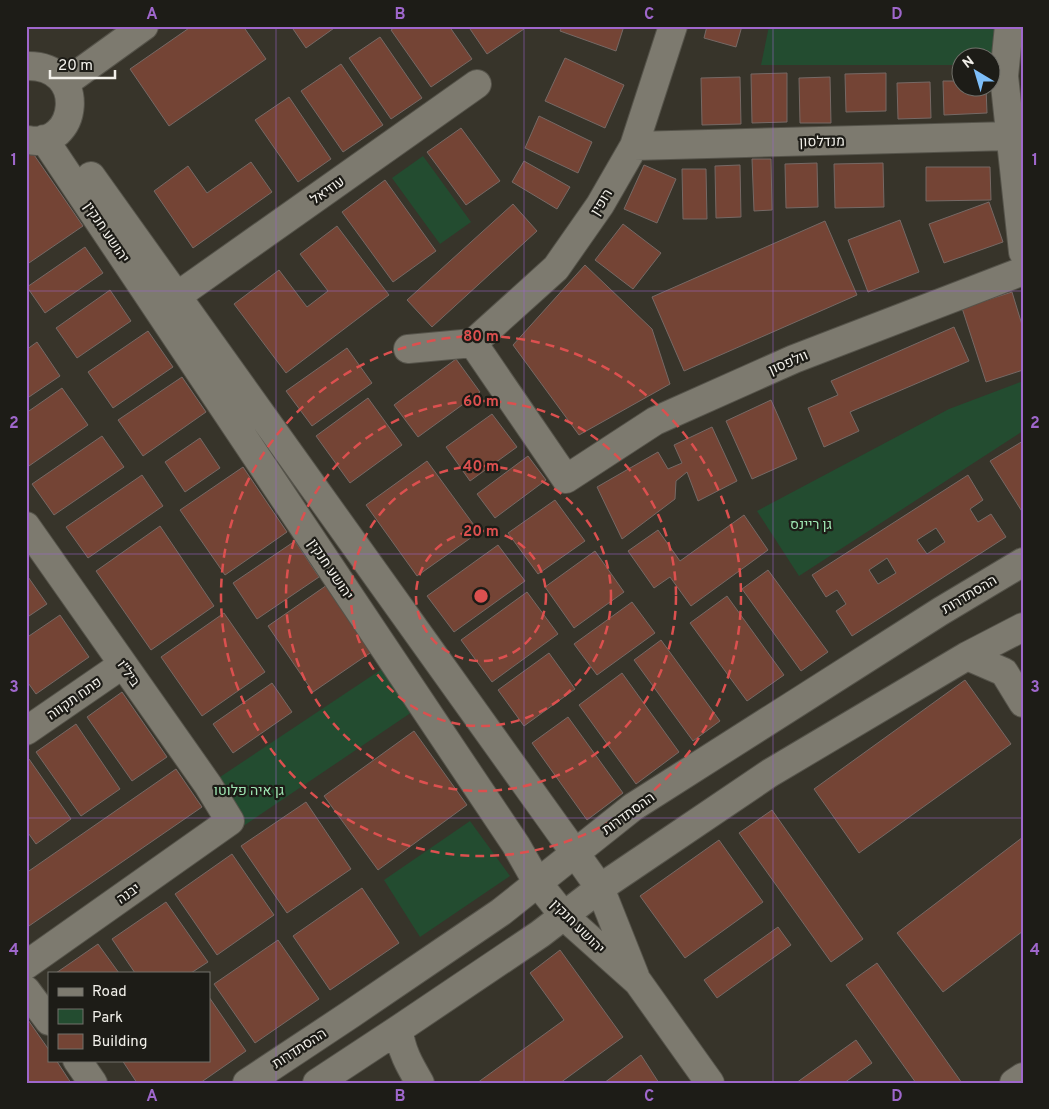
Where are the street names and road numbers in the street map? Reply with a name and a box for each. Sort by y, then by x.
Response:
street label: מנדלסון [799,134,845,151]
street label: עוזיאל [308,173,348,209]
street label: רופין [588,186,617,219]
street label: יהושע חנקין [79,199,132,266]
street label: וולפסון [766,347,811,379]
street label: יהושע חנקין [303,536,356,603]
street label: ההסתדרות [939,572,1000,618]
street label: ביל"ו [113,657,143,691]
street label: פתח תקווה [44,674,106,724]
street label: ההסתדרות [599,789,659,839]
street label: יבנה [114,880,144,908]
street label: יהושע חנקין [546,896,608,958]
street label: ההסתדרות [270,1025,330,1073]

